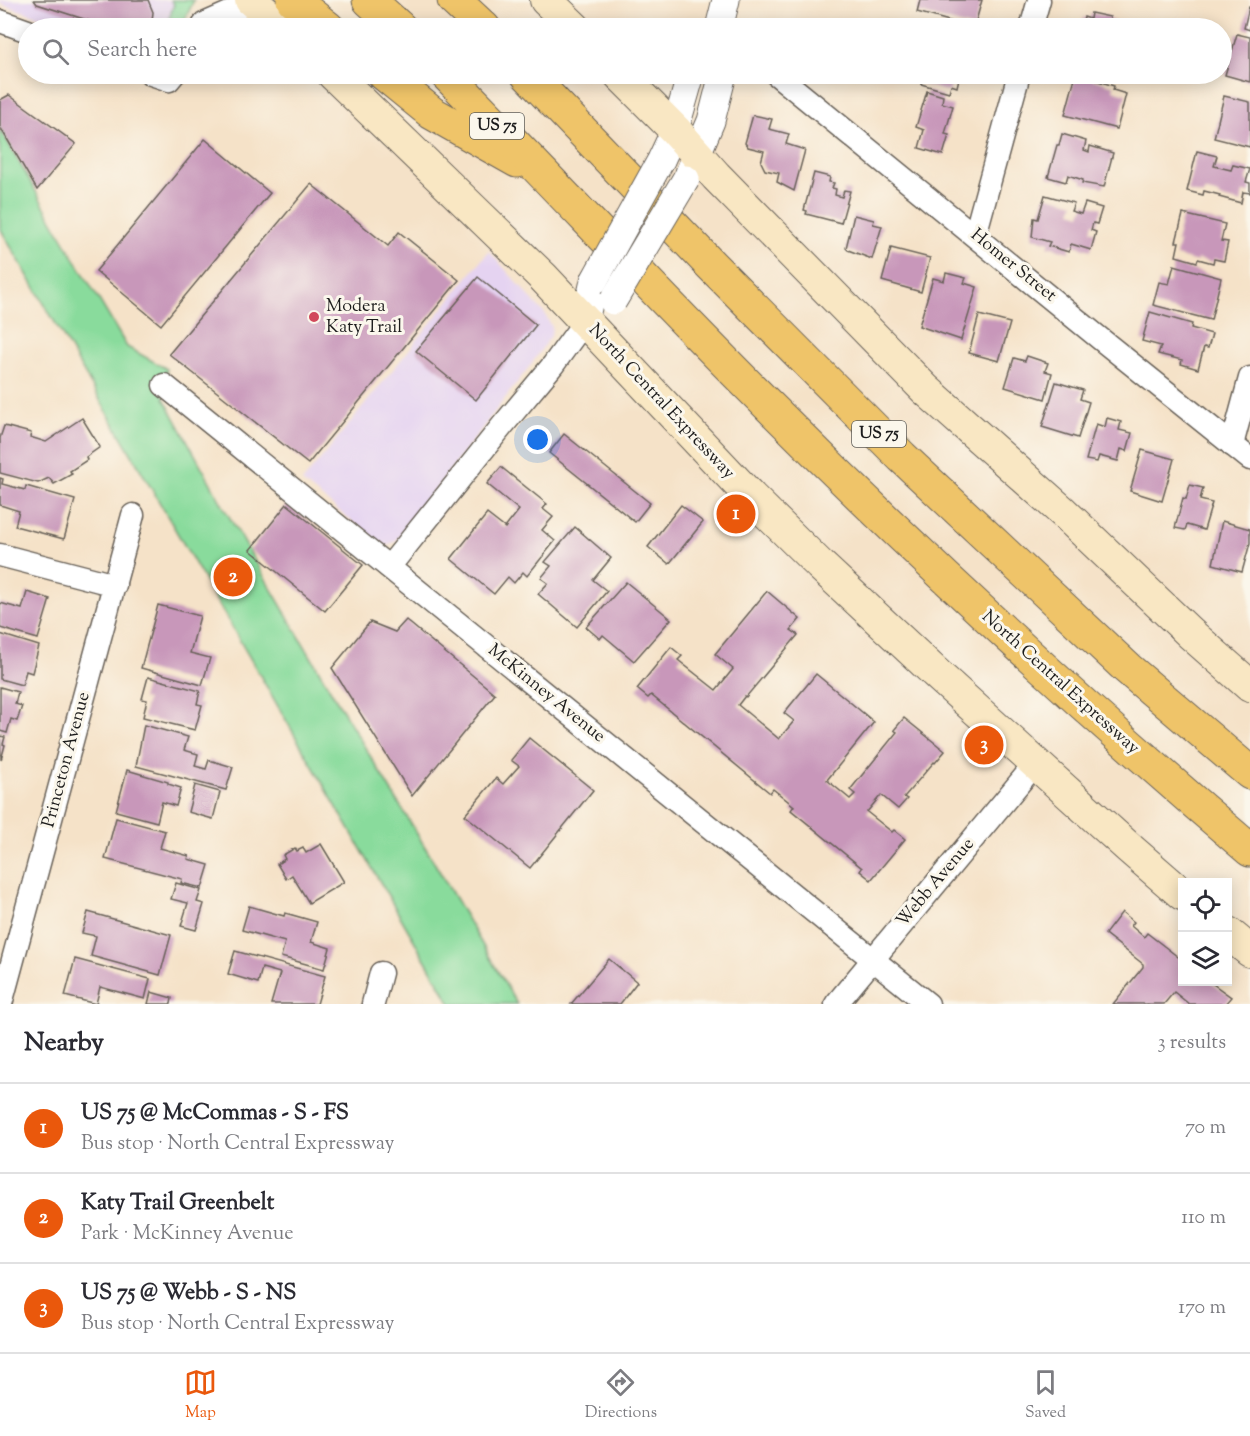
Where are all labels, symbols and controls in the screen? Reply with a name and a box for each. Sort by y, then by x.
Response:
search box [18,18,1232,84]
icon: search [39,35,72,68]
text: Search here [87,35,197,67]
road number: US 75 [470,113,524,139]
street label: Homer Street [964,223,1062,309]
place label: Modera Katy Trail [326,294,402,341]
marker: Modera Katy Trail [307,310,321,324]
street label: North Central Expressway [582,318,740,486]
road number: US 75 [852,421,906,447]
your location [523,425,552,454]
pin: 1 [716,492,756,536]
pin: 2 [214,554,252,600]
street label: North Central Expressway [975,605,1145,761]
street label: McKinney Avenue [482,638,610,750]
street label: Princeton Avenue [36,689,98,831]
pin: 3 [964,722,1004,768]
street label: Webb Avenue [891,833,981,933]
map controls [1178,878,1232,986]
button: locate [1178,878,1232,932]
button: layers [1178,932,1232,986]
text: Nearby [24,1025,104,1062]
text: 3 results [1157,1029,1226,1058]
text: US 75 @ McCommas - S - FS [81,1098,349,1130]
text: 1 [40,1114,47,1143]
text: 70 m [1185,1114,1226,1143]
text: Bus stop · North Central Expressway [81,1130,395,1159]
text: Katy Trail Greenbelt [81,1188,274,1220]
text: 2 [39,1204,48,1233]
text: 110 m [1181,1204,1226,1233]
text: Park · McKinney Avenue [81,1220,294,1249]
text: US 75 @ Webb - S - NS [81,1278,296,1310]
text: 3 [39,1294,48,1323]
text: 170 m [1178,1294,1226,1323]
text: Bus stop · North Central Expressway [81,1310,395,1339]
tab: Map [184,1366,217,1425]
tab: Directions [585,1366,657,1425]
tab: Saved [1025,1366,1066,1425]

